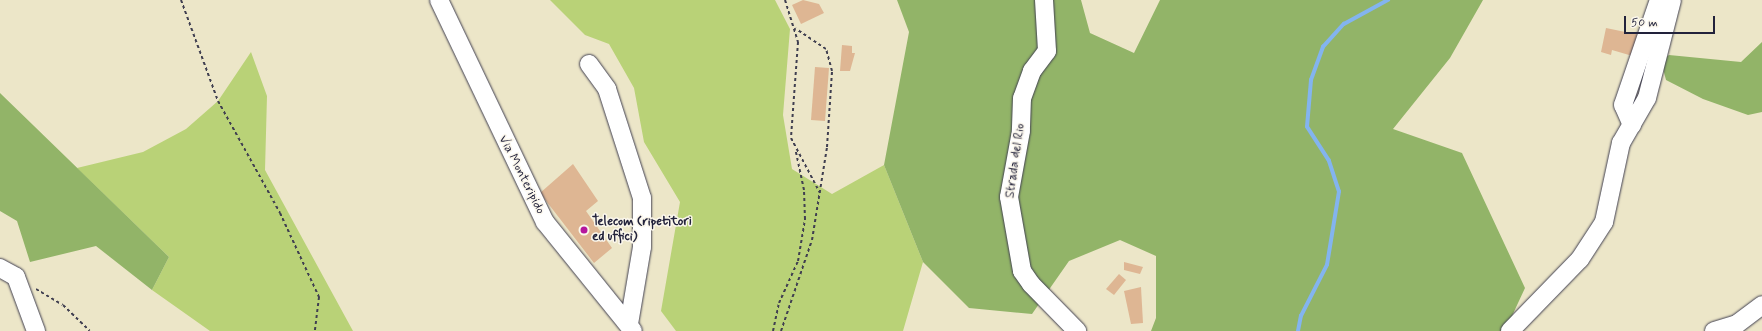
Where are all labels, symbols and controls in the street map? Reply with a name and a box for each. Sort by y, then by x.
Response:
scale bar [1626,8,1717,34]
text: 50 m [1631,15,1658,31]
street label: Strada del Rio [1003,123,1029,199]
street label: Via Monteripido [494,133,548,217]
place label: Telecom (ripetitori ed uffici) [592,215,692,246]
marker: Telecom (ripetitori ed uffici) [579,225,589,235]

